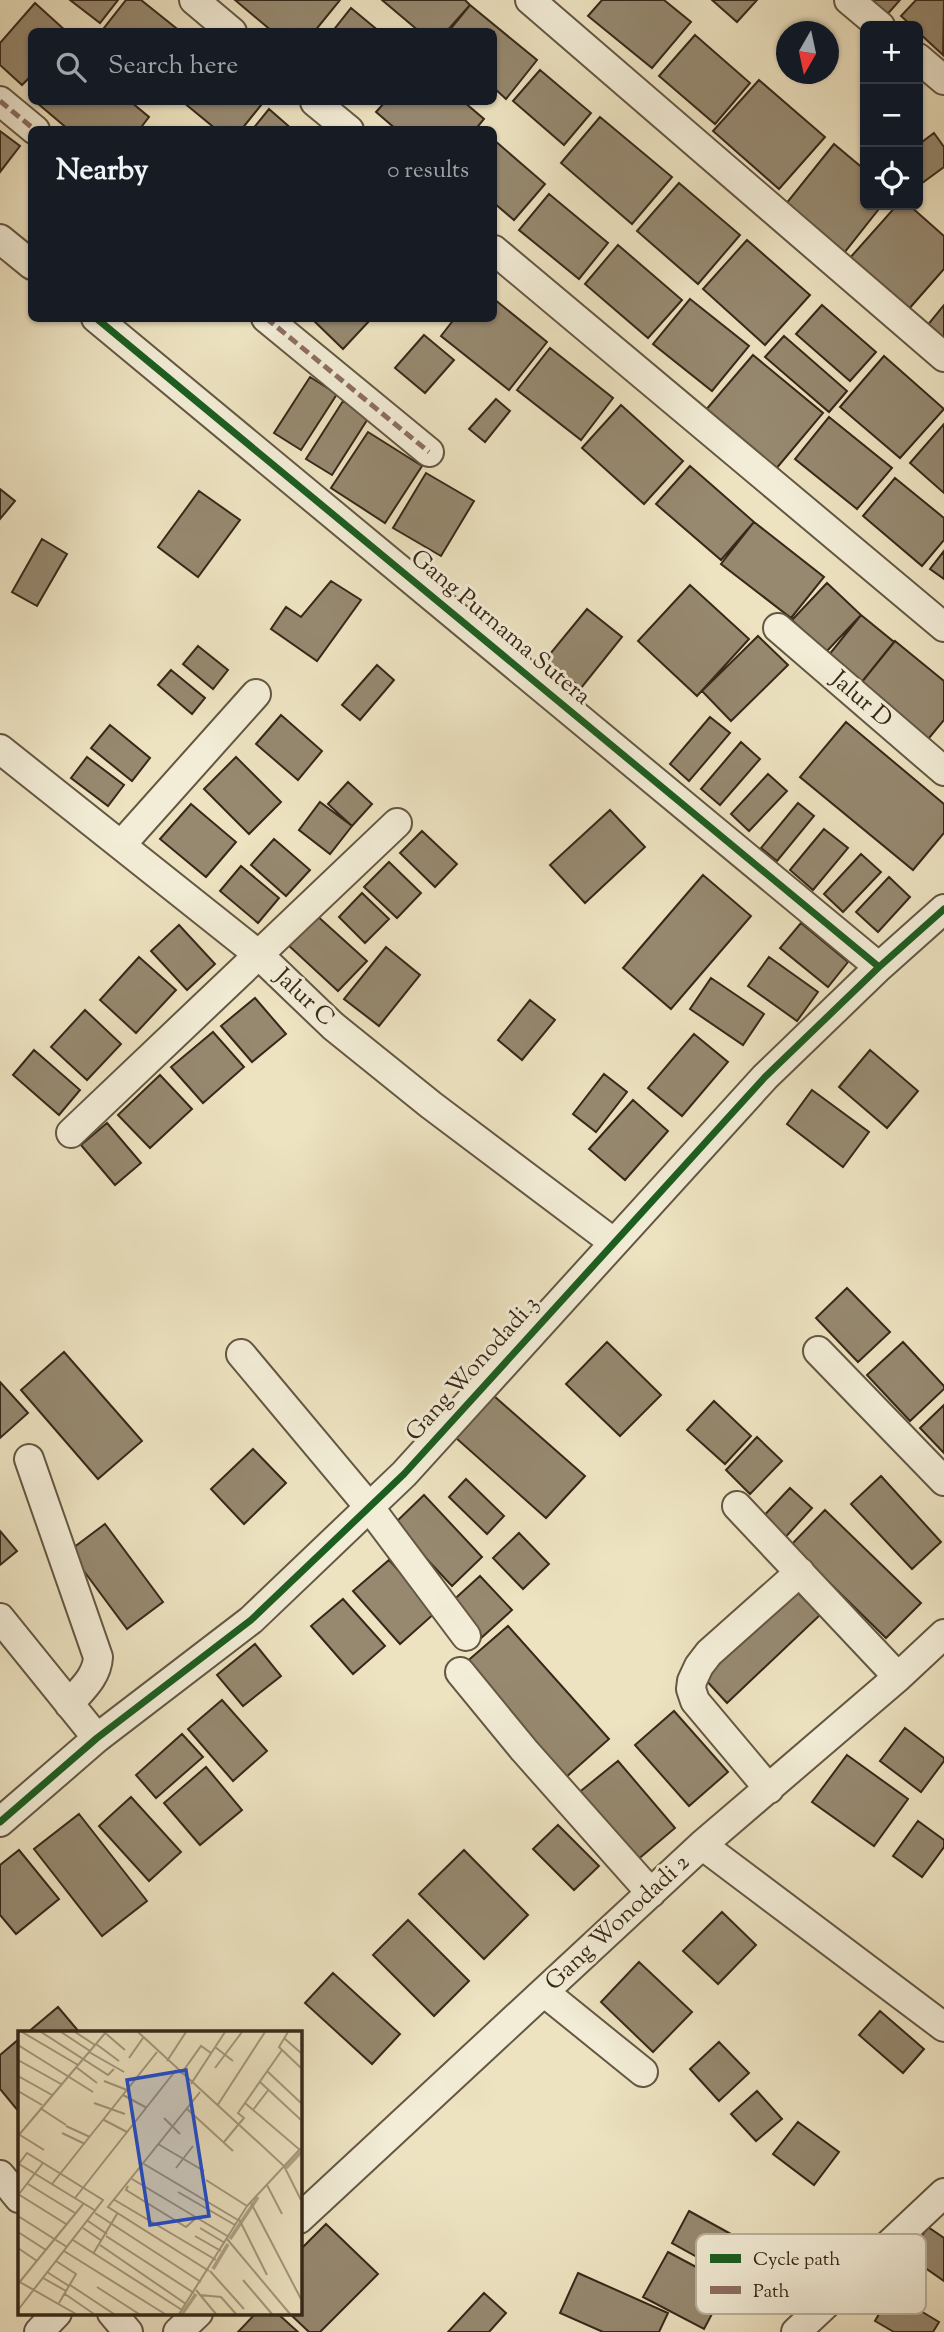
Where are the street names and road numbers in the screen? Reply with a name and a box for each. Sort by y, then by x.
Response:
street label: Gang Purnama Sutera [402,542,598,714]
street label: Jalur D [821,662,899,736]
street label: Jalur C [265,960,342,1035]
street label: Gang Wonodadi 3 [398,1289,548,1449]
street label: Gang Wonodadi 2 [538,1847,698,1999]

